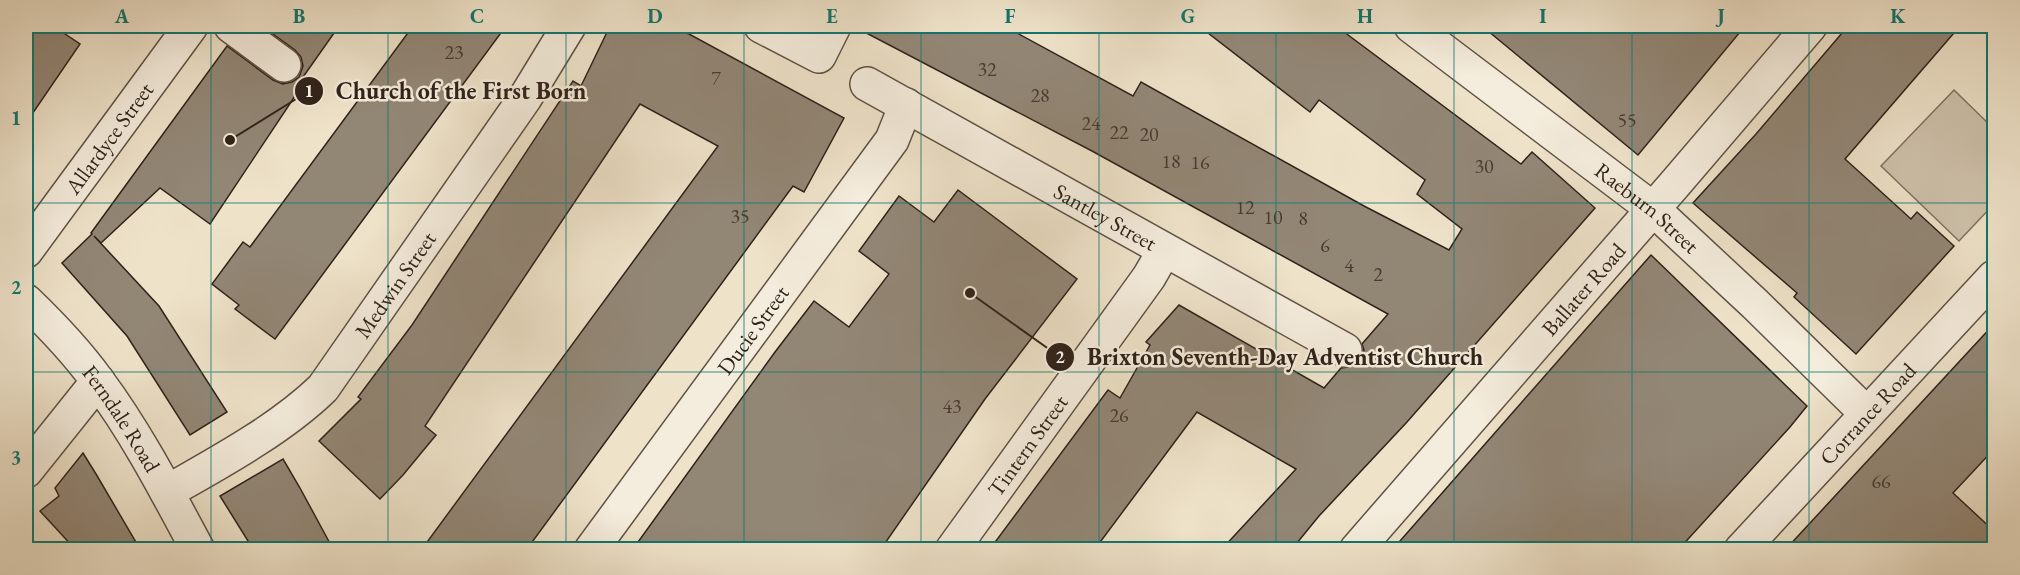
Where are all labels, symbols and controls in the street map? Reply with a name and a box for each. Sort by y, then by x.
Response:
text: A [114,3,130,29]
text: B [293,3,305,29]
text: C [470,3,484,29]
text: D [647,3,663,29]
text: E [826,3,838,29]
text: F [1005,3,1016,29]
text: G [1181,3,1195,29]
text: H [1357,3,1373,29]
text: I [1539,3,1547,29]
text: J [1715,3,1725,29]
text: K [1890,3,1906,29]
house number: 23 [444,39,464,65]
house number: 32 [977,56,997,82]
house number: 7 [711,65,721,91]
callout: Church of the First Born [294,70,599,112]
text: Church of the First Born [336,75,587,106]
street label: Allardyce Street [57,76,160,201]
text: 1 [304,79,314,102]
house number: 28 [1030,82,1050,108]
text: 1 [11,105,21,131]
house number: 55 [1617,107,1637,133]
house number: 24 [1081,110,1101,136]
house number: 22 [1109,119,1129,145]
house number: 20 [1139,121,1159,147]
house number: 18 [1161,148,1181,174]
house number: 16 [1190,149,1210,175]
house number: 30 [1474,153,1494,179]
street label: Raeburn Street [1589,156,1706,260]
street label: Santley Street [1049,176,1162,257]
house number: 12 [1235,194,1255,220]
house number: 35 [730,203,750,229]
house number: 10 [1263,204,1283,230]
house number: 8 [1298,205,1308,231]
street label: Medwin Street [348,225,442,344]
house number: 6 [1320,232,1330,258]
street label: Ballater Road [1535,236,1632,342]
house number: 4 [1344,252,1354,278]
house number: 2 [1373,261,1383,287]
text: 2 [11,274,22,300]
street label: Ducie Street [710,279,795,380]
callout: Brixton Seventh-Day Adventist Church [1045,336,1495,378]
text: Brixton Seventh-Day Adventist Church [1087,341,1484,373]
text: 2 [1055,345,1065,368]
street label: Corrance Road [1813,356,1923,471]
street label: Ferndale Road [76,359,168,478]
street label: Tintern Street [981,389,1074,502]
house number: 43 [942,393,962,419]
house number: 26 [1109,402,1129,428]
text: 3 [11,444,21,470]
house number: 66 [1871,468,1891,494]

